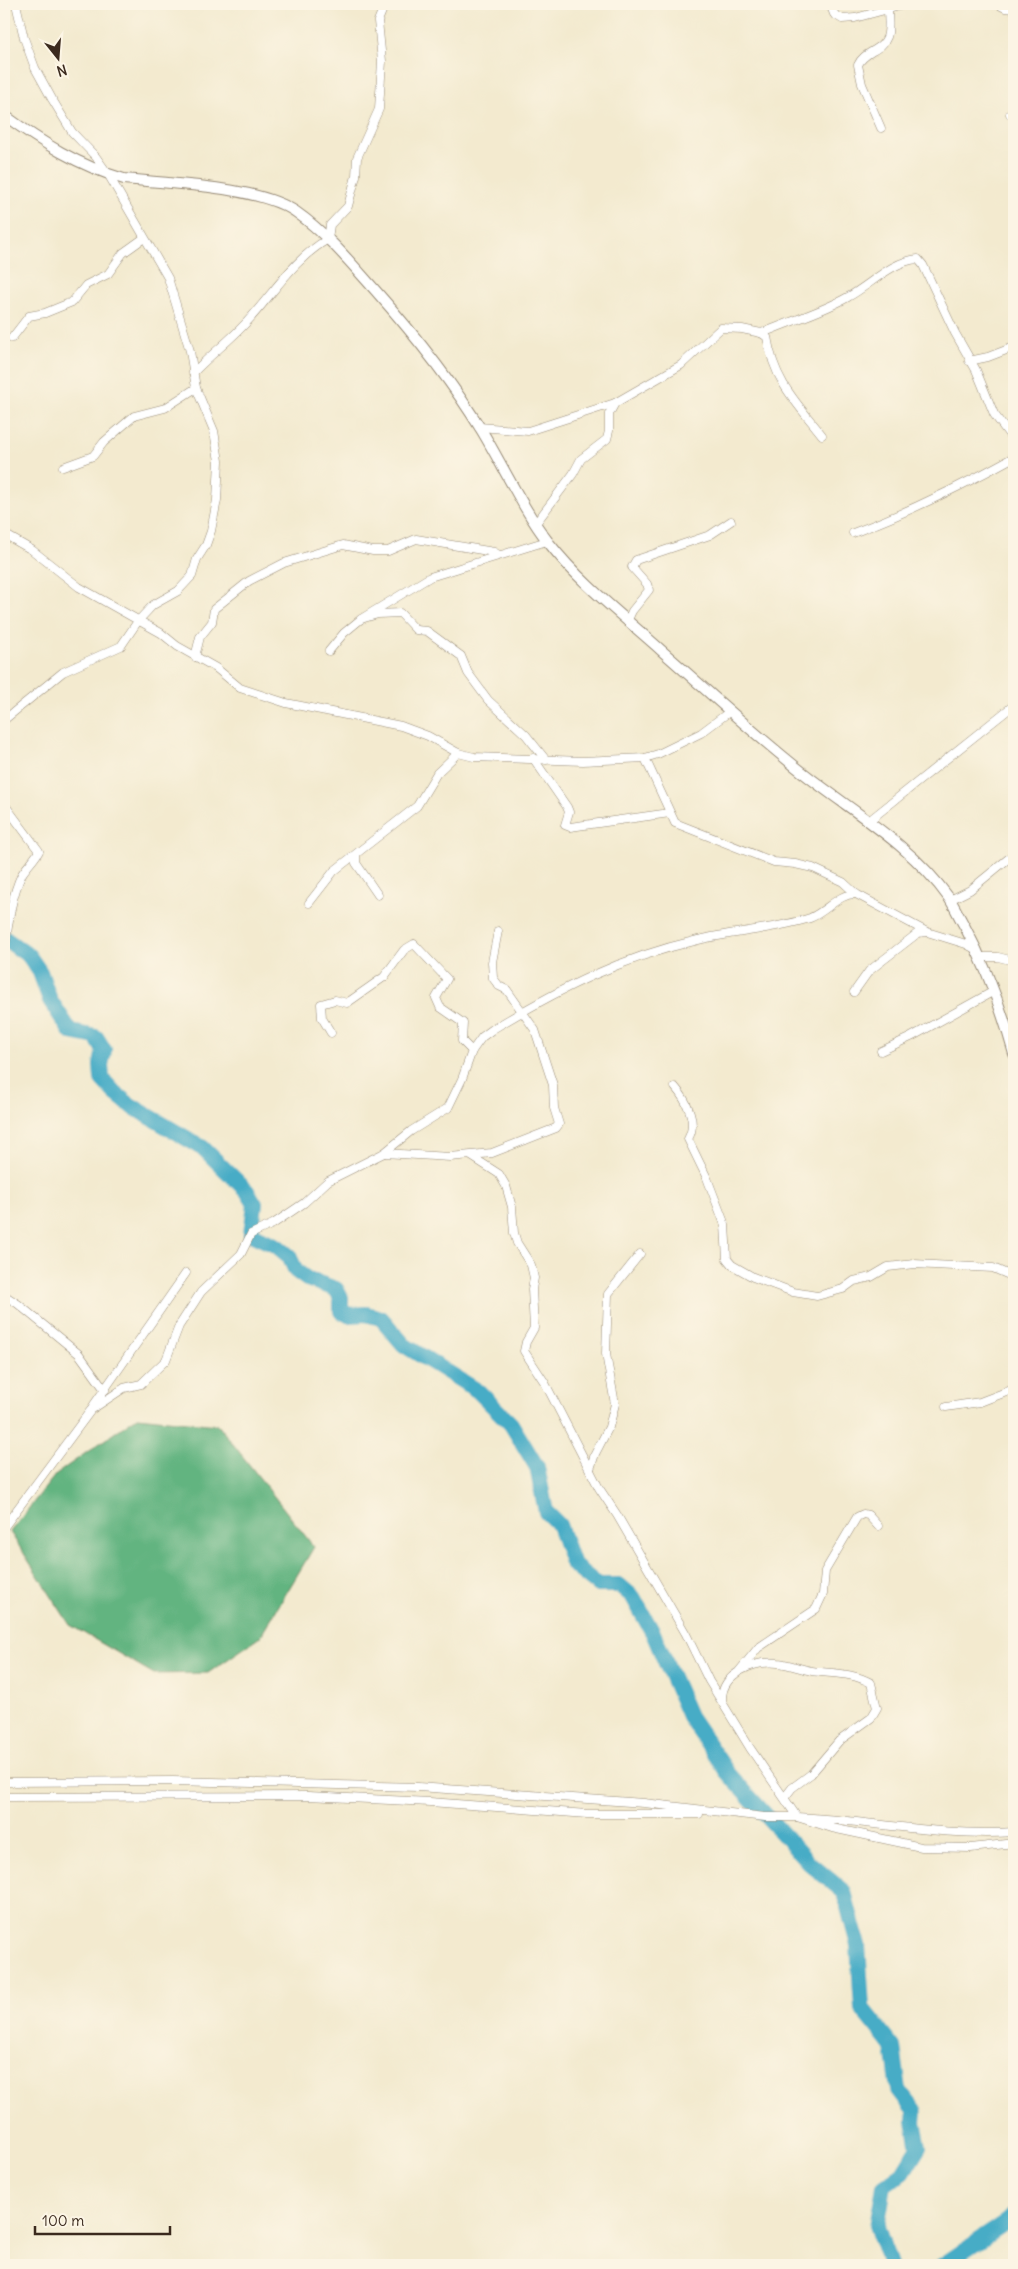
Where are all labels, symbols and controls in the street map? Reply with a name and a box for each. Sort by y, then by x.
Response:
north arrow [32,32,82,82]
text: N [55,60,69,80]
scale bar [35,2204,170,2236]
text: 100 m [42,2211,84,2230]

